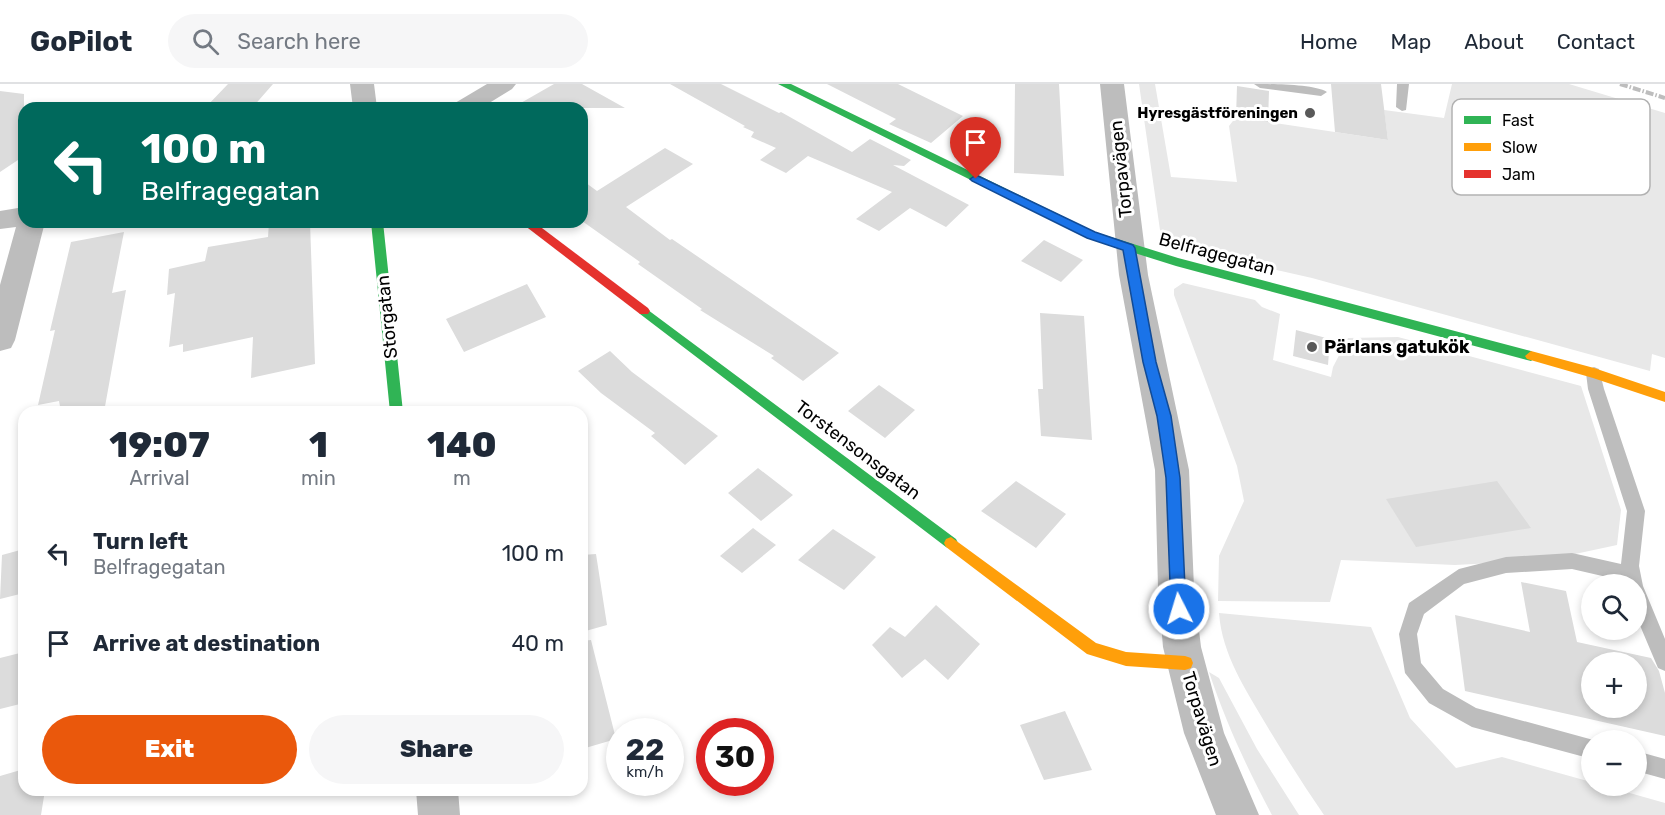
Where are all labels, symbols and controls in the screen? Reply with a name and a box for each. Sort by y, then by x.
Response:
search box [168,14,588,68]
text: GoPilot [30,25,132,58]
icon: search [189,25,222,58]
text: Search here [237,28,361,55]
text: Home [1300,29,1357,54]
text: Map [1390,29,1431,54]
text: About [1464,29,1524,54]
text: Contact [1557,29,1635,54]
legend [1452,99,1650,195]
place label: Hyresgästföreningen [1137,104,1298,122]
marker: Hyresgästföreningen [1303,106,1317,120]
text: Fast [1502,111,1534,130]
pin [950,117,1001,179]
street label: Torpavägen [1105,119,1137,219]
text: 100 m [141,124,266,174]
icon: left [42,126,120,204]
icon: arrive [959,126,992,159]
text: Slow [1502,138,1538,157]
text: Jam [1502,165,1535,184]
text: Belfragegatan [141,175,320,207]
street label: Belfragegatan [1157,228,1277,280]
street label: Storgatan [372,274,402,360]
place label: Pärlans gatukök [1324,336,1470,358]
marker: Pärlans gatukök [1305,340,1319,354]
street label: Torstensonsgatan [791,396,925,504]
text: 19:07 [109,423,210,466]
text: 1 [309,423,328,466]
text: 140 [427,423,497,466]
text: Arrival [130,466,190,490]
text: min [301,466,336,490]
text: m [453,466,471,490]
text: Turn left [93,528,188,555]
icon: left [42,537,75,570]
text: 100 m [502,540,564,567]
text: Belfragegatan [93,555,226,579]
map controls [1581,574,1647,796]
button: search [1581,574,1647,640]
position arrow [1147,577,1211,641]
icon: arrive [42,627,75,660]
text: Arrive at destination [93,630,320,657]
text: 40 m [511,630,564,657]
button: + [1581,652,1647,718]
street label: Torpavägen [1177,669,1227,769]
button: Exit [42,715,297,784]
button: Share [309,715,564,784]
speed limit sign: 30 [696,718,774,796]
button: − [1581,730,1647,796]
text: 22 [626,732,665,768]
text: km/h [626,763,664,781]

